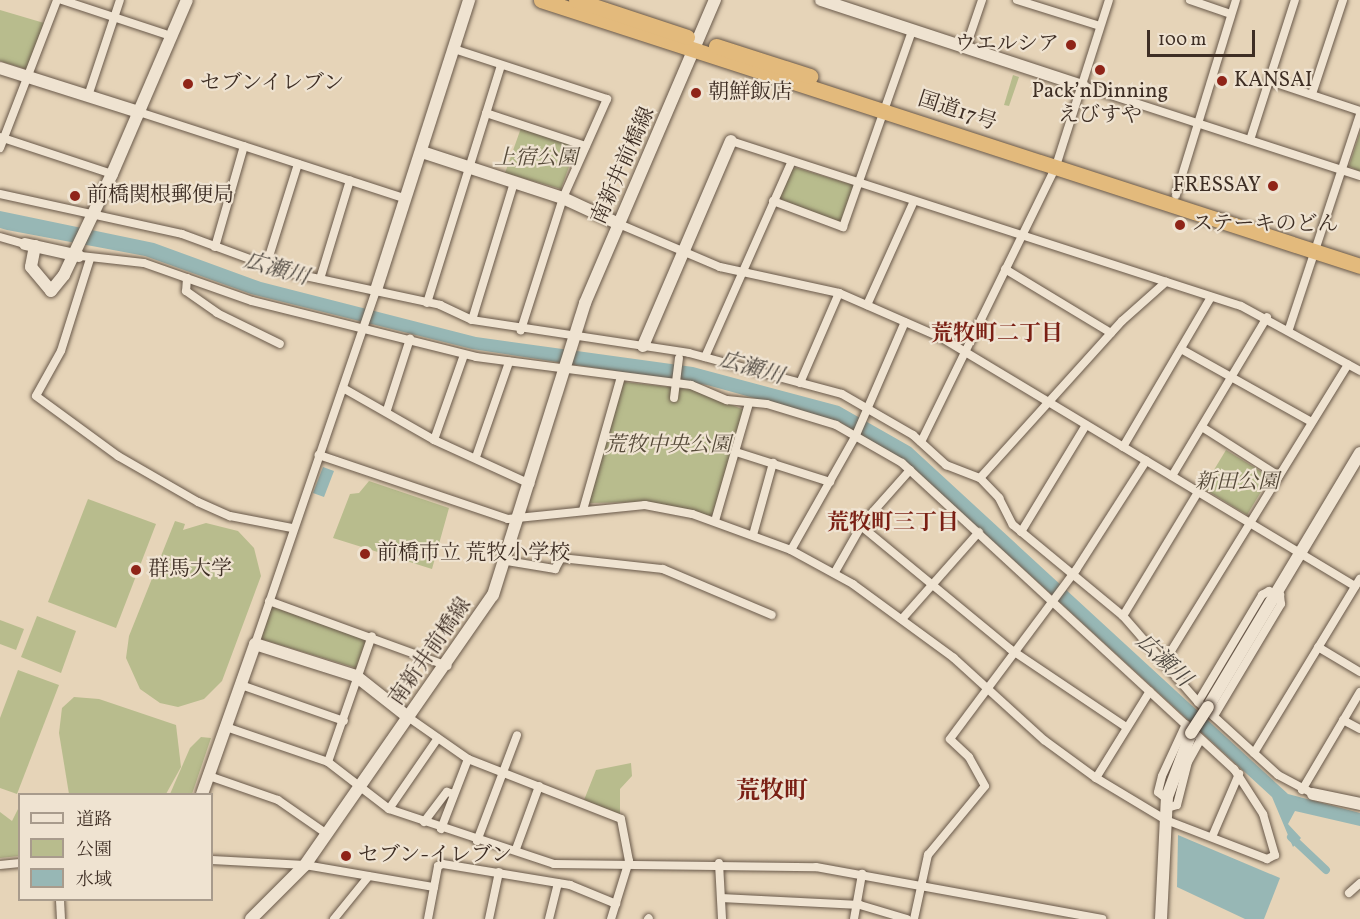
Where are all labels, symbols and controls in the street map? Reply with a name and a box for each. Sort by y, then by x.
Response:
scale bar [1150,18,1258,56]
text: 100 m [1158,28,1207,53]
place label: ウエルシア [954,32,1059,58]
marker: ウエルシア [1064,38,1078,52]
marker: Pack’nDinning えびすや [1093,63,1107,77]
place label: KANSAI [1234,68,1312,94]
place label: セブンイレブン [200,71,347,97]
marker: KANSAI [1215,74,1229,88]
marker: セブンイレブン [181,77,195,91]
place label: Pack’nDinning えびすや [1032,79,1168,129]
place label: 朝鮮飯店 [708,80,792,106]
marker: 朝鮮飯店 [689,86,703,100]
street label: 国道17号 [914,87,1000,137]
street label: 南新井前橋線 [587,103,661,229]
park label: 上宿公園 [494,146,578,172]
place label: FRESSAY [1173,173,1261,199]
marker: FRESSAY [1266,179,1280,193]
place label: 前橋関根郵便局 [87,183,234,209]
marker: 前橋関根郵便局 [68,189,82,203]
place label: ステーキのどん [1192,212,1339,238]
marker: ステーキのどん [1173,218,1187,232]
water label: 広瀬川 [241,248,311,292]
district label: 荒牧町二丁目 [931,322,1063,348]
water label: 広瀬川 [716,347,786,391]
park label: 荒牧中央公園 [605,433,731,459]
park label: 新田公園 [1195,470,1279,496]
district label: 荒牧町三丁目 [827,511,959,537]
place label: 前橋市立 荒牧小学校 [377,541,570,567]
marker: 前橋市立 荒牧小学校 [358,547,372,561]
place label: 群馬大学 [148,557,232,583]
marker: 群馬大学 [129,563,143,577]
street label: 南新井前橋線 [385,593,477,711]
water label: 広瀬川 [1130,629,1196,693]
district label: 荒牧町 [736,779,808,807]
legend [18,793,213,901]
text: 道路 [76,808,112,833]
text: 公園 [76,838,112,863]
place label: セブン-イレブン [358,843,514,869]
marker: セブン-イレブン [339,849,353,863]
text: 水域 [76,868,112,893]

